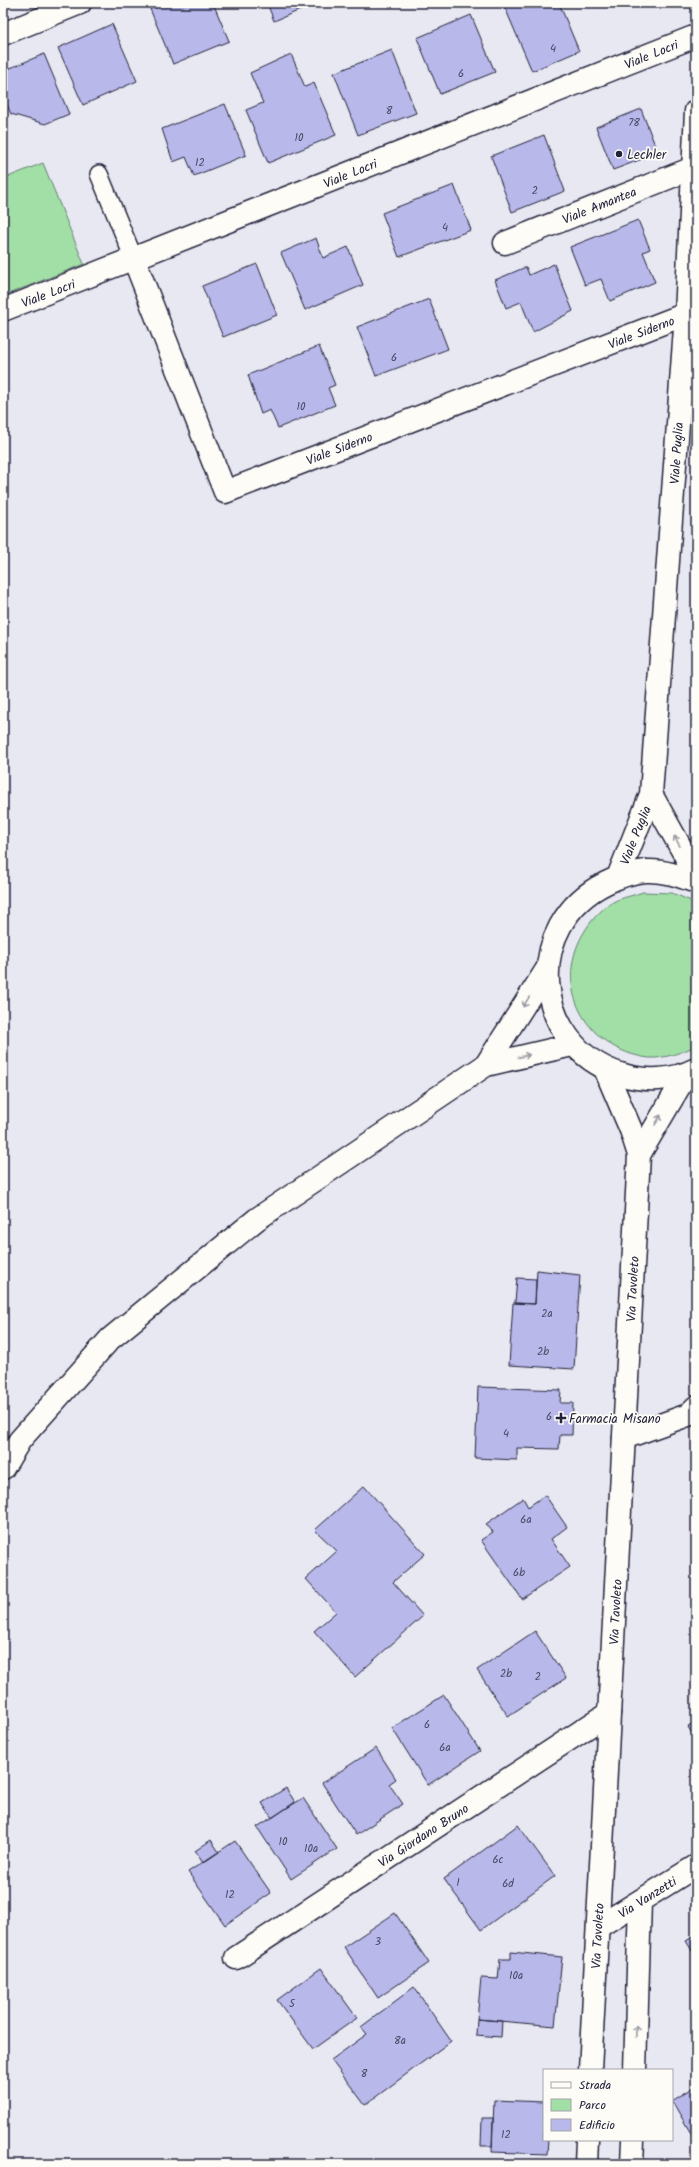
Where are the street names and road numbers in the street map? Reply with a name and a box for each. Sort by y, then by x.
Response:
street label: Viale Locri [621,35,683,76]
street label: Viale Locri [320,154,382,195]
street label: Viale Amantea [559,182,640,231]
street label: Viale Locri [18,274,80,314]
street label: Viale Siderno [605,311,678,356]
street label: Viale Puglia [665,421,690,485]
street label: Viale Siderno [303,427,376,472]
street label: Viale Puglia [615,803,658,868]
street label: Via Tavoleto [621,1256,646,1322]
street label: Via Tavoleto [604,1579,629,1645]
street label: Via Giordano Bruno [374,1799,474,1874]
street label: Via Vanzetti [614,1871,682,1925]
street label: Via Tavoleto [586,1903,611,1969]

